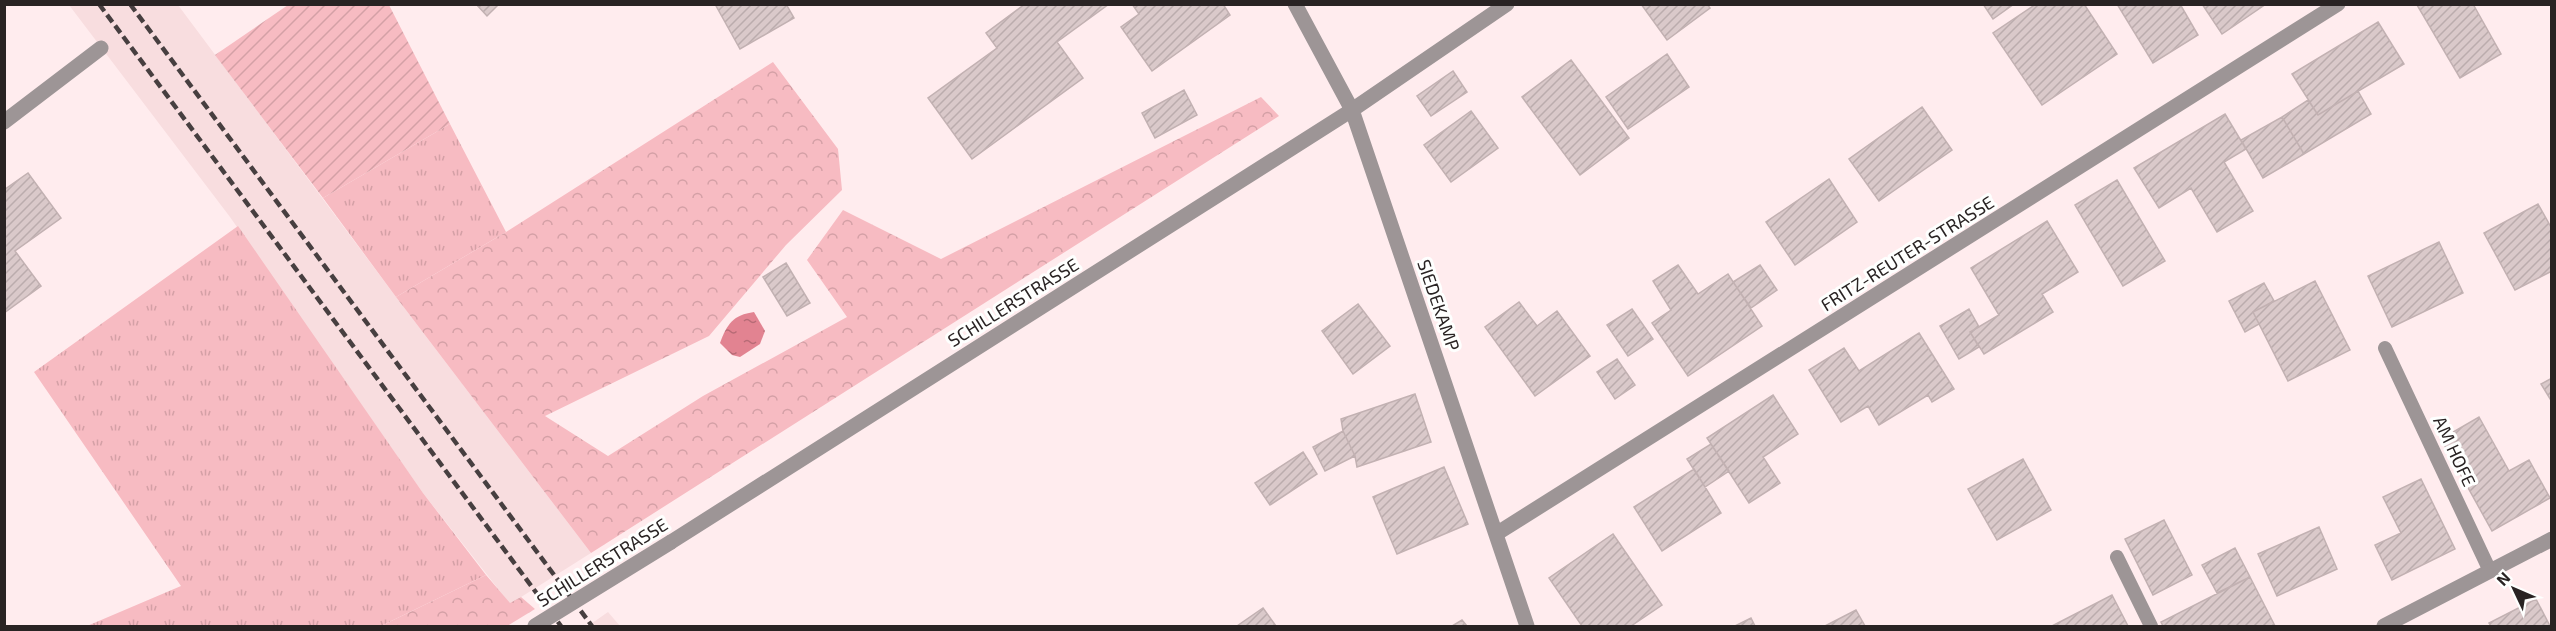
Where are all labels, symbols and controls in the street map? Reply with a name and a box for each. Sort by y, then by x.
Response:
street label: FRITZ-REUTER-STRASSE [1816,191,1998,315]
street label: SCHILLERSTRASSE [944,253,1082,351]
street label: SIEDEKAMP [1413,256,1465,354]
street label: AM HOFE [2429,412,2481,490]
street label: SCHILLERSTRASSE [533,513,671,611]
north arrow [2484,559,2544,619]
text: N [2492,567,2514,589]

